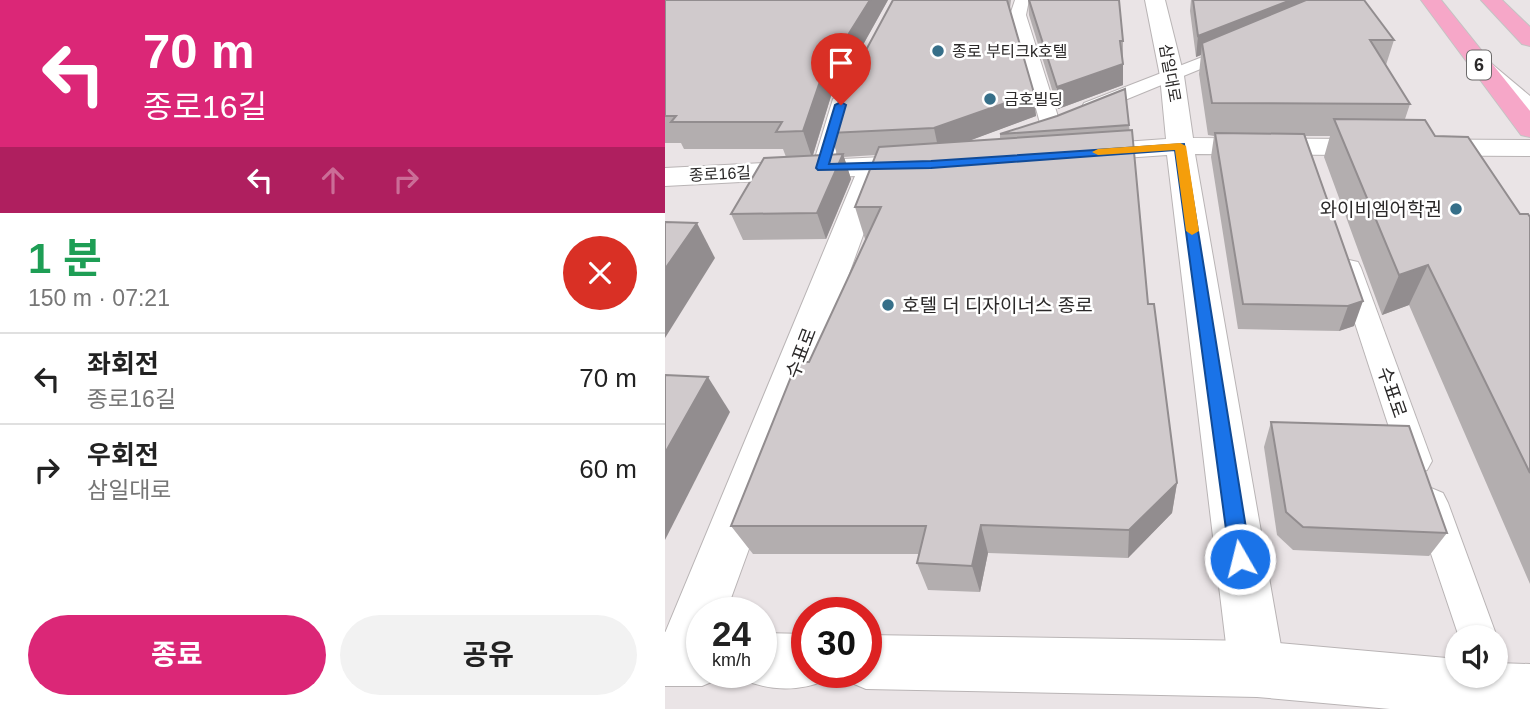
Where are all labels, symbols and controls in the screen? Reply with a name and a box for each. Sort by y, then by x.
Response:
text: 70 m [143,24,255,78]
icon: left [28,28,119,119]
pin [811,33,871,105]
marker: 종로 부티크k호텔 [930,43,946,59]
place label: 종로 부티크k호텔 [952,43,1068,60]
street label: 삼일대로 [1157,43,1184,104]
icon: arrive [822,44,860,82]
road number: 6 [1467,51,1491,80]
text: 종로16길 [143,89,267,125]
marker: 금호빌딩 [982,91,998,107]
place label: 금호빌딩 [1004,91,1063,108]
icon: left [241,161,279,199]
icon: ahead [314,161,352,199]
icon: right [387,161,425,199]
street label: 종로16길 [689,164,751,184]
place label: 와이비엠어학권 [1320,199,1442,220]
marker: 와이비엠어학권 [1448,201,1464,217]
text: 1 분 [28,235,102,282]
button: close [563,236,637,310]
text: 150 m · 07:21 [28,285,170,311]
place label: 호텔 더 디자이너스 종로 [902,295,1093,316]
marker: 호텔 더 디자이너스 종로 [880,297,896,313]
street label: 수표로 [782,325,820,381]
text: 좌회전 [87,349,159,379]
icon: left [28,360,66,398]
text: 70 m [579,363,637,393]
street label: 수표로 [1374,364,1410,420]
text: 종로16길 [87,386,176,412]
text: 우회전 [87,440,159,470]
icon: right [28,451,66,489]
text: 60 m [579,454,637,484]
text: 삼일대로 [87,477,172,503]
position arrow [1203,522,1277,596]
speed limit sign: 30 [791,597,882,688]
text: 24 [712,614,751,653]
button: 종료 [28,615,326,695]
button: 공유 [340,615,637,695]
map controls [1445,625,1508,688]
button: sound [1445,625,1508,688]
text: km/h [712,650,751,670]

